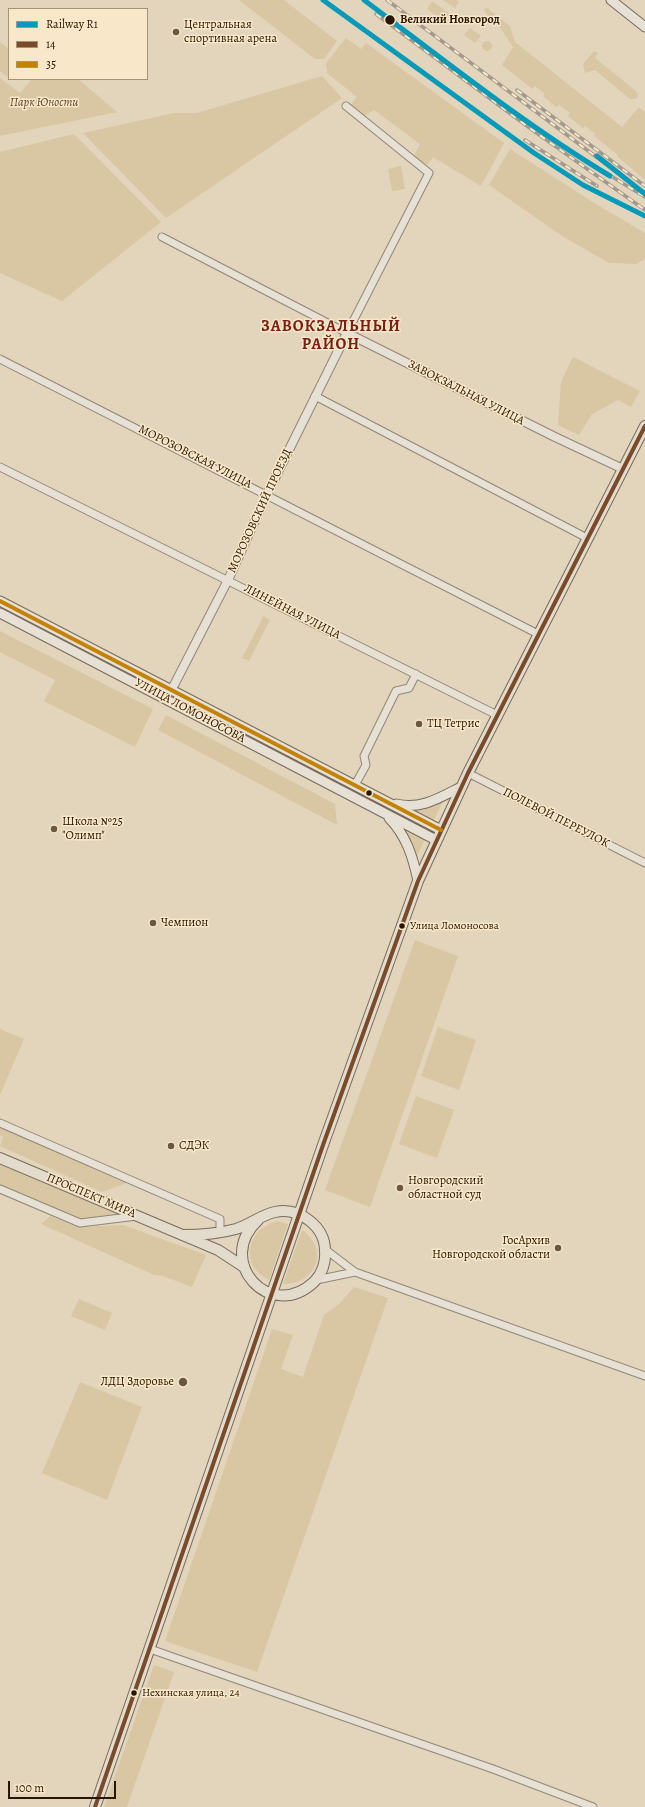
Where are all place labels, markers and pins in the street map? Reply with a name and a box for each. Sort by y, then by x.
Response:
marker: Великий Новгород [383,13,397,27]
place label: Великий Новгород [400,13,500,27]
place label: Центральная спортивная арена [184,18,277,46]
marker: Центральная спортивная арена [171,27,181,37]
place label: ТЦ Тетрис [427,717,480,731]
marker: ТЦ Тетрис [414,719,424,729]
unlabelled marker [364,788,374,798]
place label: Школа №25 "Олимп" [62,815,123,843]
marker: Школа №25 "Олимп" [49,824,59,834]
place label: Чемпион [161,916,208,930]
marker: Чемпион [148,918,158,928]
place label: Улица Ломоносова [410,919,499,933]
marker: Улица Ломоносова [397,921,407,931]
place label: СДЭК [179,1139,209,1153]
marker: СДЭК [166,1141,176,1151]
place label: Новгородский областной суд [408,1174,483,1202]
marker: Новгородский областной суд [395,1183,405,1193]
place label: ГосАрхив Новгородской области [432,1234,550,1262]
marker: ГосАрхив Новгородской области [553,1243,563,1253]
place label: ЛДЦ Здоровье [101,1375,174,1389]
marker: ЛДЦ Здоровье [177,1376,189,1388]
place label: Нехинская улица, 24 [142,1686,240,1700]
marker: Нехинская улица, 24 [129,1688,139,1698]

